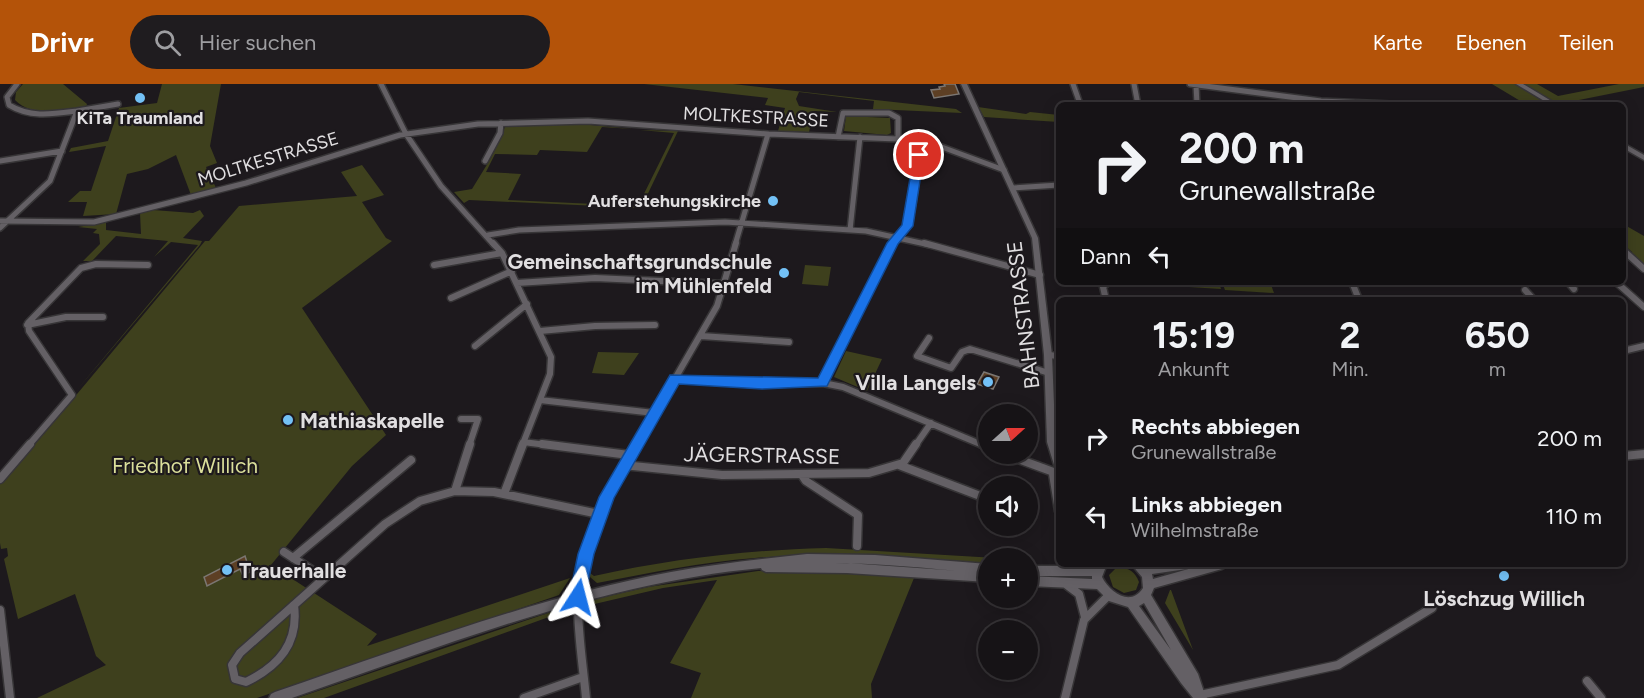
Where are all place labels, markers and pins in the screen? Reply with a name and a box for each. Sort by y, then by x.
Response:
marker: KiTa Traumland [133,91,147,105]
place label: KiTa Traumland [76,107,204,129]
pin [893,129,944,180]
place label: Auferstehungskirche [588,190,761,212]
marker: Auferstehungskirche [766,194,780,208]
place label: Gemeinschaftsgrundschule im Mühlenfeld [508,249,772,298]
marker: Gemeinschaftsgrundschule im Mühlenfeld [777,266,791,280]
place label: Villa Langels [855,370,976,395]
marker: Villa Langels [981,375,995,389]
place label: Mathiaskapelle [300,408,445,433]
marker: Mathiaskapelle [281,413,295,427]
place label: Trauerhalle [239,558,347,583]
marker: Trauerhalle [220,563,234,577]
marker: Löschzug Willich [1497,569,1511,583]
place label: Löschzug Willich [1423,586,1585,611]

